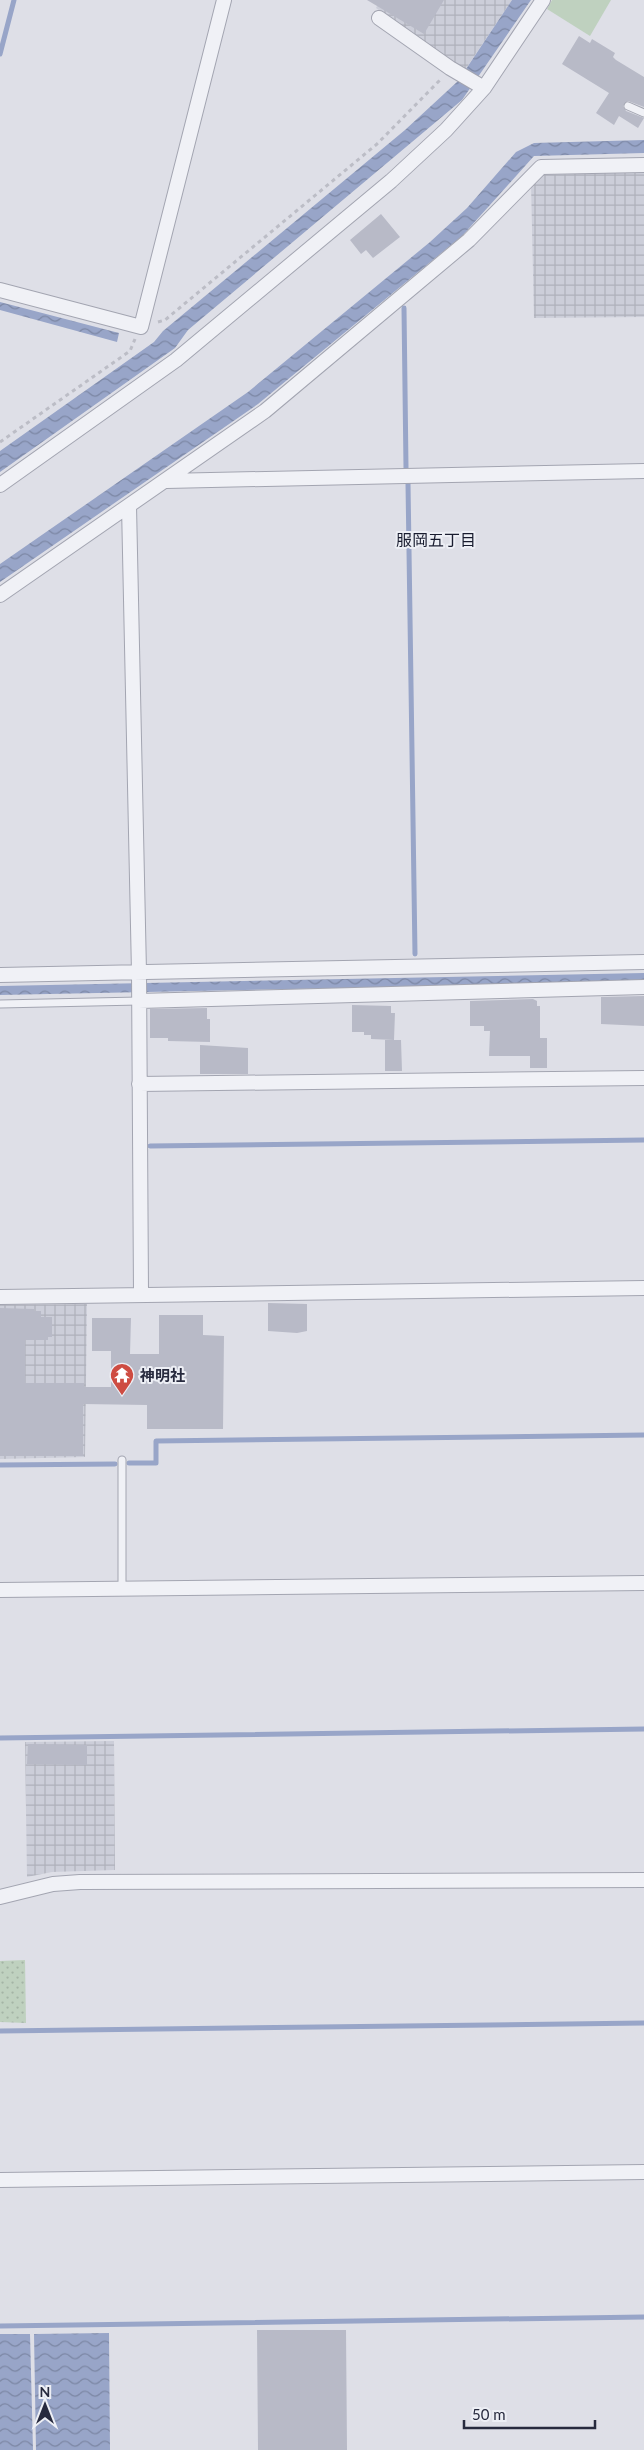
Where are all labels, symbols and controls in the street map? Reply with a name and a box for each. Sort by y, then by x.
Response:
district label: 服岡五丁目 [396,530,476,549]
temple icon: 神明社 [109,1362,135,1396]
place label: 神明社 [139,1366,185,1384]
north arrow [20,2380,70,2430]
text: N [40,2383,50,2400]
scale bar [464,2398,595,2430]
text: 50 m [472,2405,506,2423]

